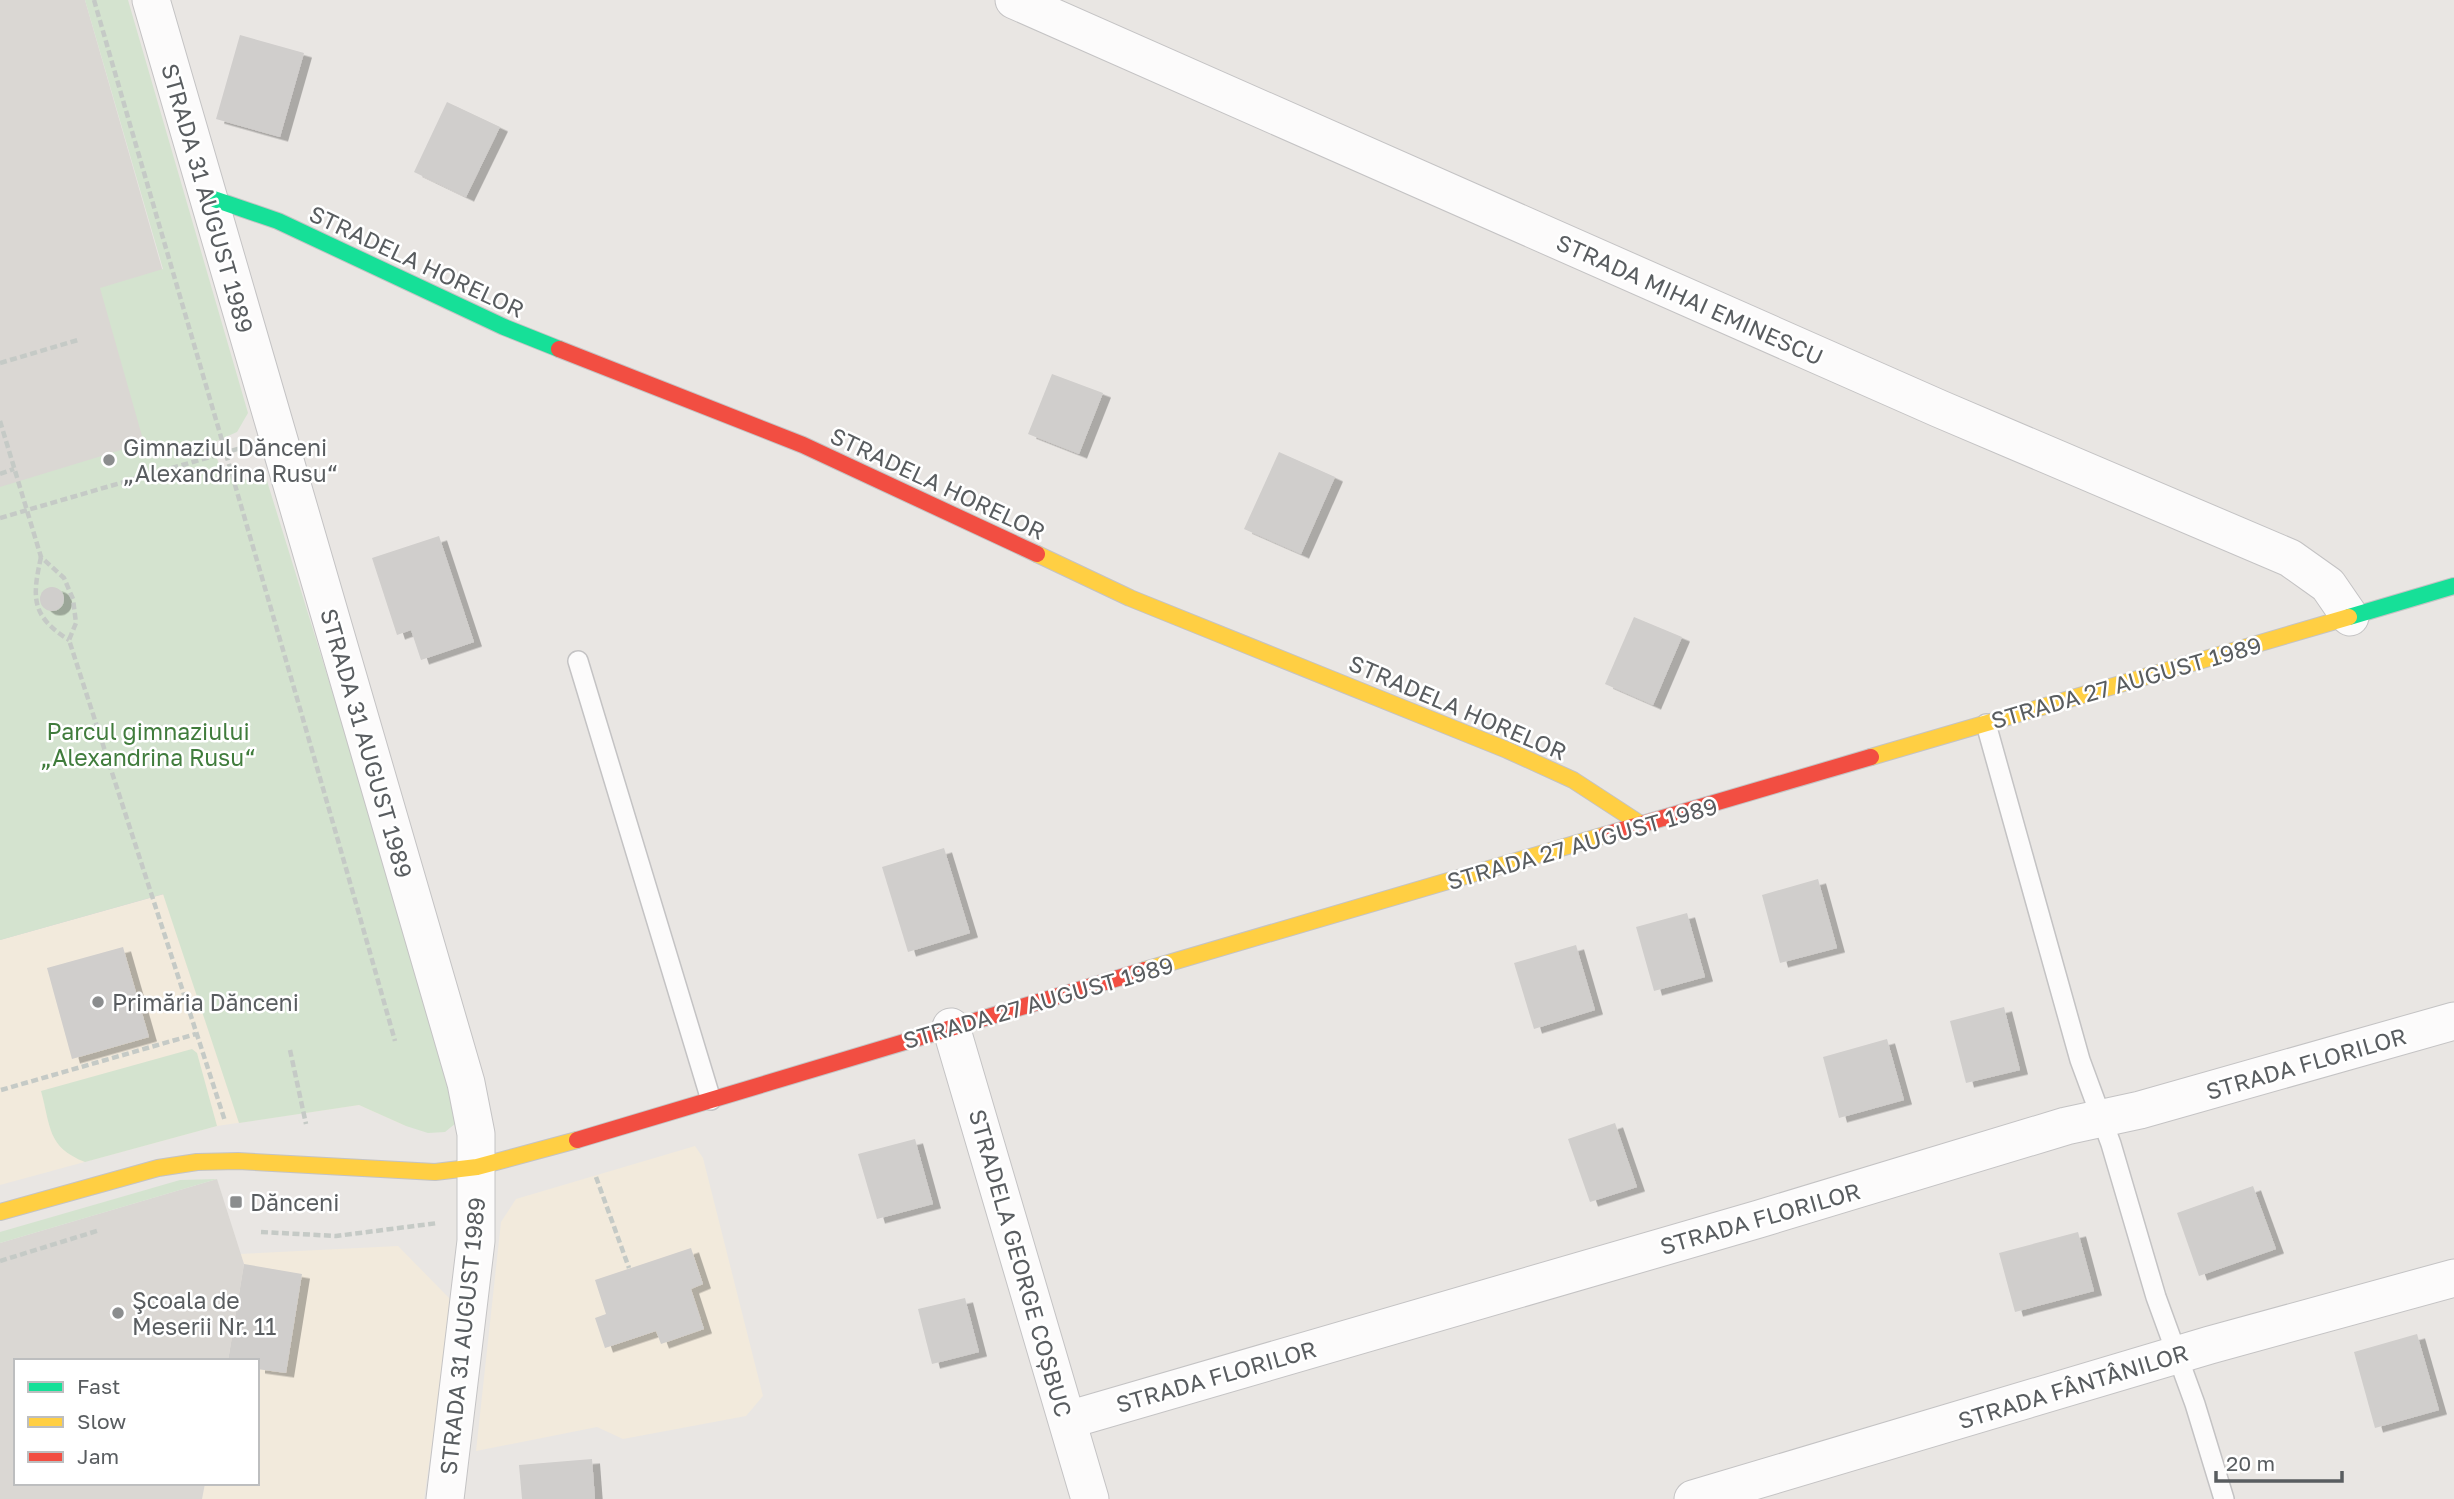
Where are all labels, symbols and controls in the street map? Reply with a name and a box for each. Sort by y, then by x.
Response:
street label: STRADA 31 AUGUST 1989 [156,60,260,336]
street label: STRADELA HORELOR [305,199,529,323]
street label: STRADA MIHAI EMINESCU [1552,227,1828,371]
street label: STRADELA HORELOR [826,421,1050,545]
place label: Gimnaziul Dănceni „Alexandrina Rusu“ [123,433,338,487]
marker: Gimnaziul Dănceni „Alexandrina Rusu“ [101,452,117,468]
street label: STRADA 31 AUGUST 1989 [315,605,419,881]
street label: STRADA 27 AUGUST 1989 [1988,630,2264,734]
street label: STRADELA HORELOR [1345,648,1571,766]
park label: Parcul gimnaziului „Alexandrina Rusu“ [41,717,255,771]
street label: STRADA 27 AUGUST 1989 [1444,791,1720,895]
street label: STRADA 27 AUGUST 1989 [900,950,1176,1054]
place label: Primăria Dănceni [112,988,299,1016]
marker: Primăria Dănceni [90,994,106,1010]
street label: STRADA FLORILOR [2203,1021,2409,1105]
street label: STRADELA GEORGE COȘBUC [963,1106,1078,1420]
street label: STRADA FLORILOR [1657,1176,1863,1260]
place label: Dănceni [250,1188,339,1216]
marker: Dănceni [228,1194,244,1210]
street label: STRADA 31 AUGUST 1989 [433,1196,491,1476]
place label: Şcoala de Meserii Nr. 11 [132,1286,276,1340]
marker: Şcoala de Meserii Nr. 11 [110,1305,126,1321]
street label: STRADA FLORILOR [1113,1334,1319,1418]
street label: STRADA FÂNTÂNILOR [1955,1338,2191,1434]
legend [14,1359,259,1485]
text: Fast [77,1373,120,1399]
text: Slow [77,1408,126,1434]
scale bar [2216,1440,2342,1484]
text: Jam [77,1443,119,1469]
text: 20 m [2226,1450,2275,1476]

